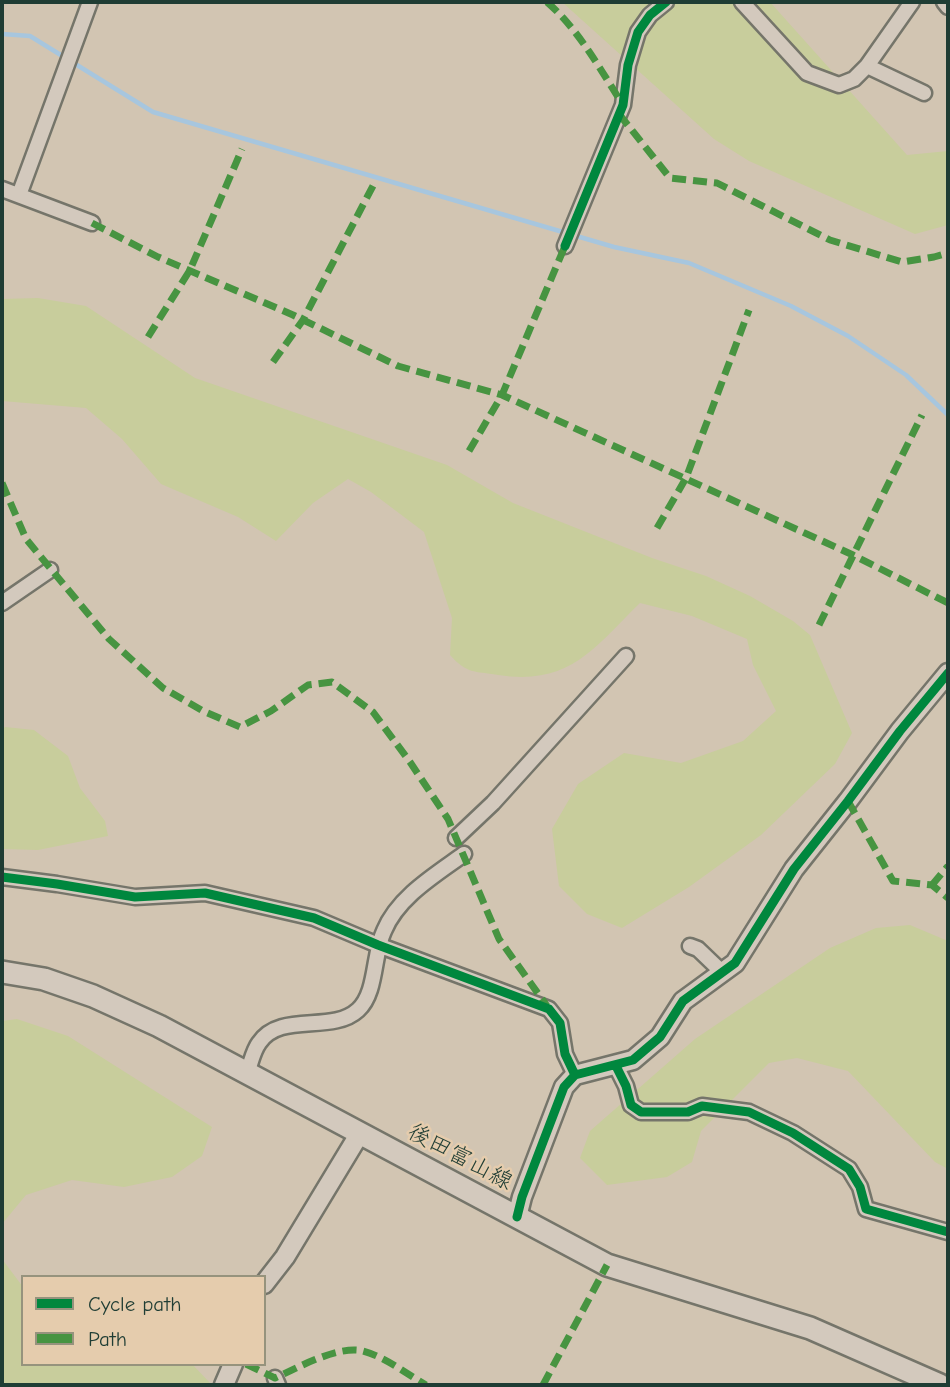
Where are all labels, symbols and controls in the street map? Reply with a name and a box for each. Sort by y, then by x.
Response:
street label: 後田富山線 [403,1118,517,1196]
legend [21,1275,266,1366]
text: Cycle path [88,1292,181,1316]
text: Path [88,1327,127,1351]

